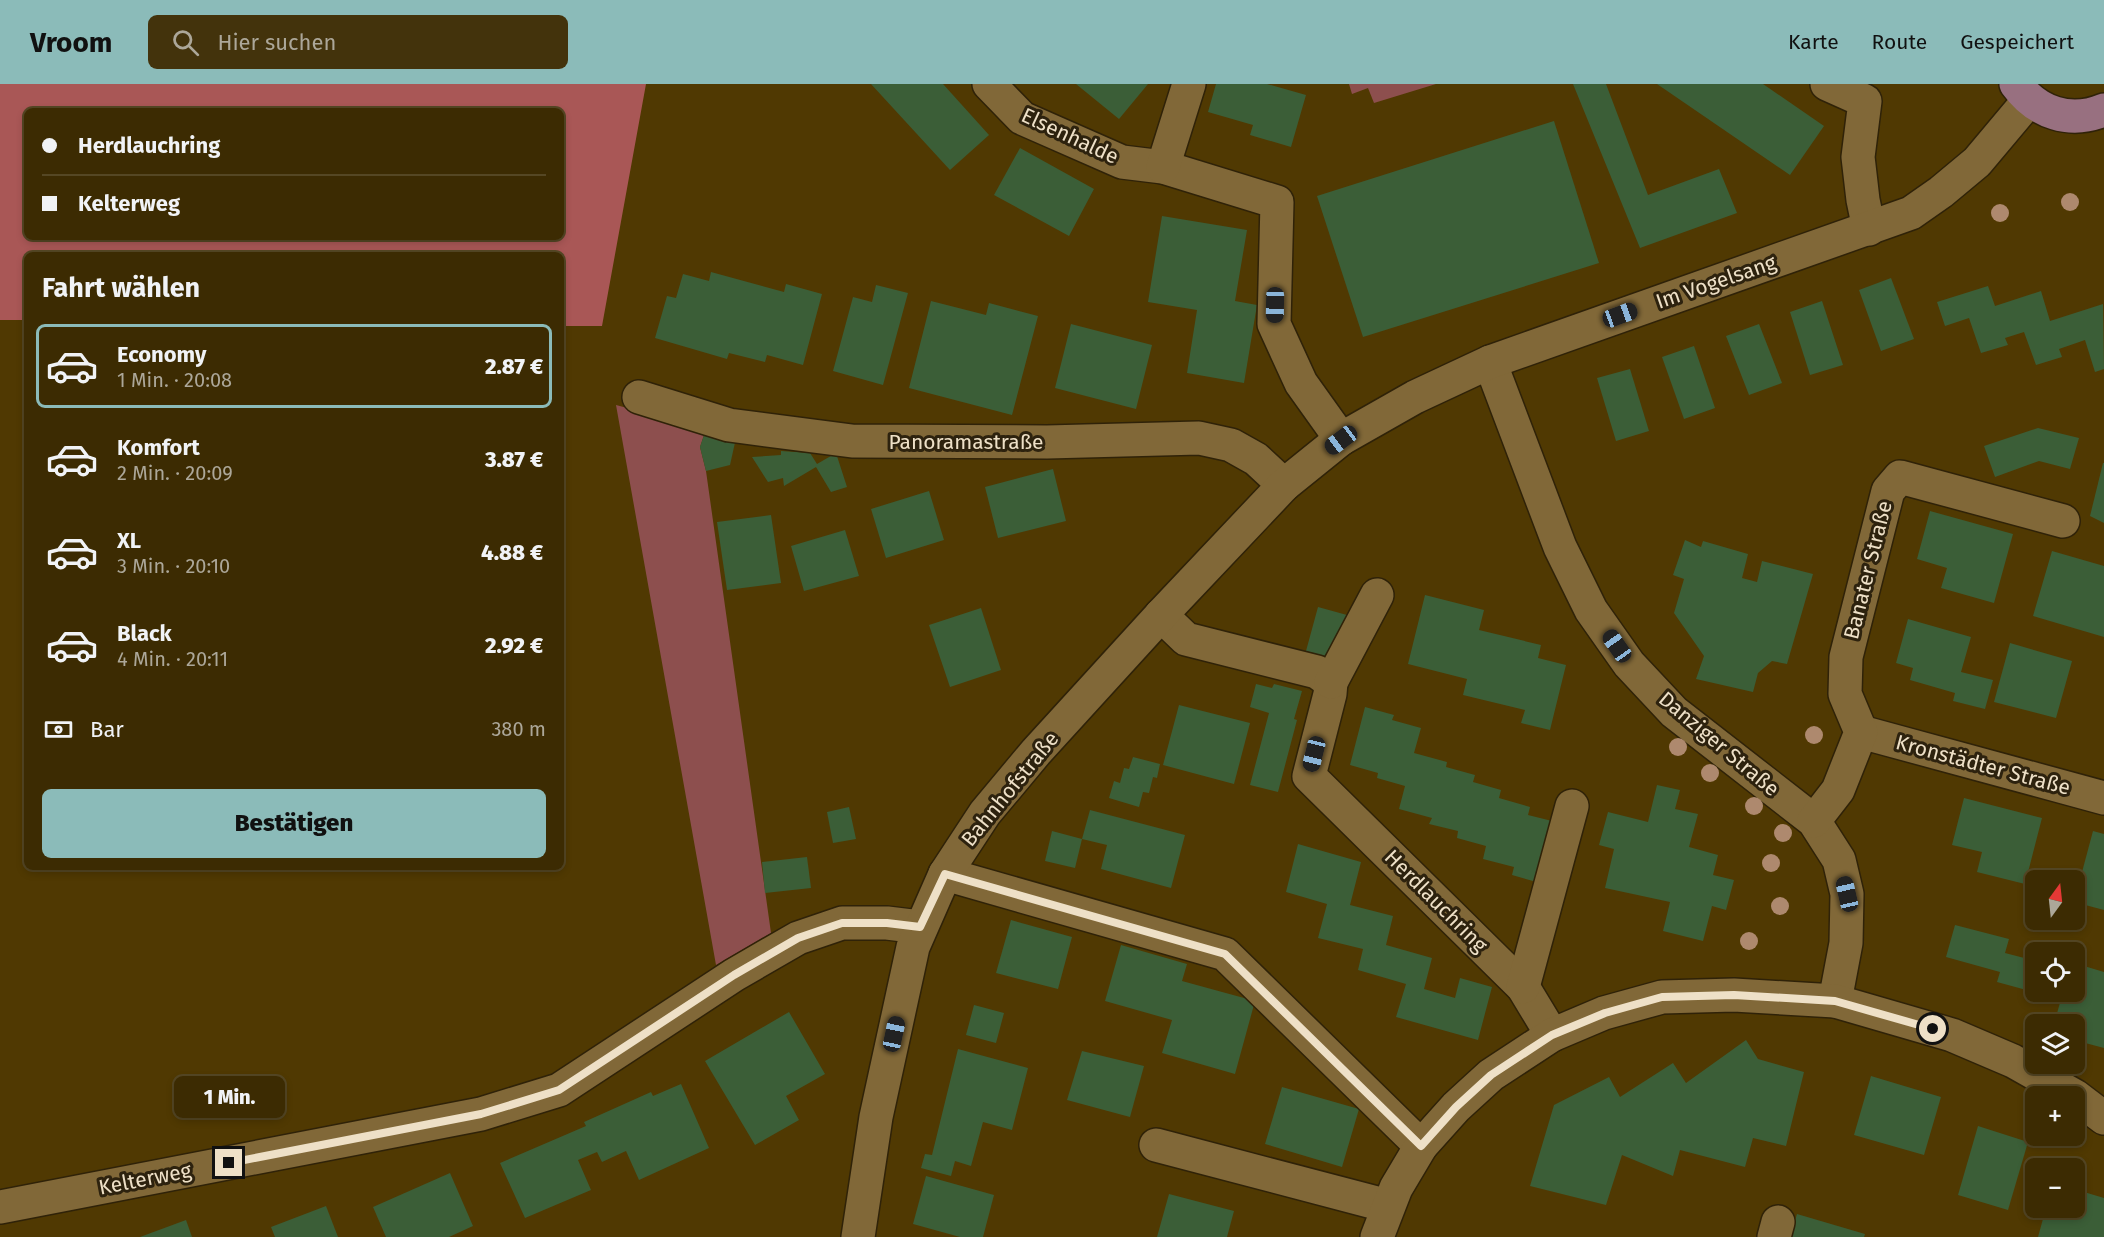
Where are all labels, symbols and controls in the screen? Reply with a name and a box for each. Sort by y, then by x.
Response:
search box [148,15,568,69]
text: Vroom [30,26,112,59]
icon: search [169,26,202,59]
text: Hier suchen [217,29,336,56]
text: Karte [1788,29,1839,55]
text: Route [1872,29,1927,55]
text: Gespeichert [1960,29,2074,55]
street label: Elsenhalde [1017,102,1123,170]
text: Herdlauchring [78,132,220,159]
text: Kelterweg [78,190,180,217]
street label: Im Vogelsang [1652,249,1780,315]
text: Fahrt wählen [42,272,200,304]
car [1266,287,1284,323]
car [1600,300,1640,330]
icon: car [45,339,99,393]
text: Economy [117,341,206,368]
text: 2.87 € [485,353,543,380]
text: 1 Min. · 20:08 [117,368,232,392]
car [1321,422,1361,458]
street label: Panoramastraße [888,429,1044,455]
icon: car [45,432,99,486]
text: Komfort [117,434,200,461]
text: 3.87 € [485,446,543,473]
text: 2 Min. · 20:09 [117,461,233,485]
street label: Banater Straße [1838,498,1898,642]
icon: car [45,525,99,579]
text: XL [117,527,141,554]
text: 4.88 € [481,539,543,566]
text: 3 Min. · 20:10 [117,554,230,578]
icon: car [45,618,99,672]
text: Black [117,620,172,647]
car [1599,626,1635,666]
text: 2.92 € [485,632,543,659]
text: 4 Min. · 20:11 [117,647,228,671]
street label: Danziger Straße [1653,686,1785,802]
icon: cash [42,713,75,746]
text: Bar [90,716,124,743]
text: 380 m [491,717,546,741]
street label: Bahnhofstraße [956,726,1064,852]
street label: Kronstädter Straße [1893,729,2073,801]
car [1301,734,1327,774]
button: Bestätigen [42,789,546,858]
street label: Herdlauchring [1379,844,1493,958]
north arrow [2025,870,2085,930]
map controls [2025,870,2085,1218]
car [1834,874,1860,914]
button: locate [2025,942,2085,1002]
button: layers [2025,1014,2085,1074]
car [881,1015,907,1053]
route start [1919,1015,1946,1042]
callout: 1 Min. [174,1076,284,1118]
text: 1 Min. [204,1085,255,1109]
button: + [2025,1086,2085,1146]
route end [215,1149,242,1176]
street label: Kelterweg [96,1157,194,1201]
button: − [2025,1158,2085,1218]

